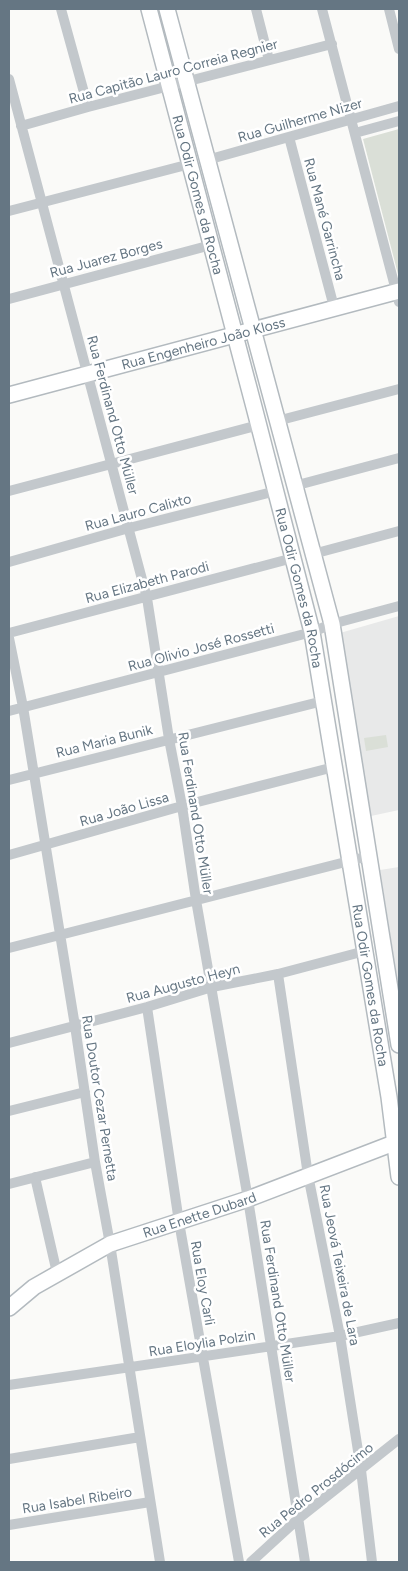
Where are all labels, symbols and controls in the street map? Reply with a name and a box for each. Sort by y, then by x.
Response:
street label: Rua Capitão Lauro Correia Regnier [67,35,280,108]
street label: Rua Guilherme Nizer [236,95,364,146]
street label: Rua Odir Gomes da Rocha [168,113,227,276]
street label: Rua Mané Garrincha [300,156,349,282]
street label: Rua Juarez Borges [48,235,164,282]
street label: Rua Engenheiro João Kloss [120,314,287,374]
street label: Rua Ferdinand Otto Müller [83,334,142,497]
street label: Rua Lauro Calixto [83,490,193,535]
street label: Rua Odir Gomes da Rocha [271,506,326,669]
street label: Rua Elizabeth Parodi [83,558,211,607]
street label: Rua Olivio José Rossetti [126,620,276,675]
street label: Rua Maria Bunik [54,721,154,762]
street label: Rua Ferdinand Otto Müller [174,731,217,896]
street label: Rua João Lissa [78,789,171,830]
street label: Rua Odir Gomes da Rocha [348,903,392,1068]
street label: Rua Augusto Heyn [124,960,242,1007]
street label: Rua Doutor Cezar Pernetta [78,1014,121,1182]
street label: Rua Jeová Teixeira de Lara [316,1183,363,1347]
street label: Rua Enette Dubard [141,1189,259,1242]
street label: Rua Ferdinand Otto Müller [256,1219,299,1384]
street label: Rua Eloy Carli [187,1239,218,1327]
street label: Rua Eloylia Polzin [147,1327,257,1360]
street label: Rua Pedro Prosdócimo [256,1439,377,1542]
street label: Rua Isabel Ribeiro [21,1483,133,1518]

